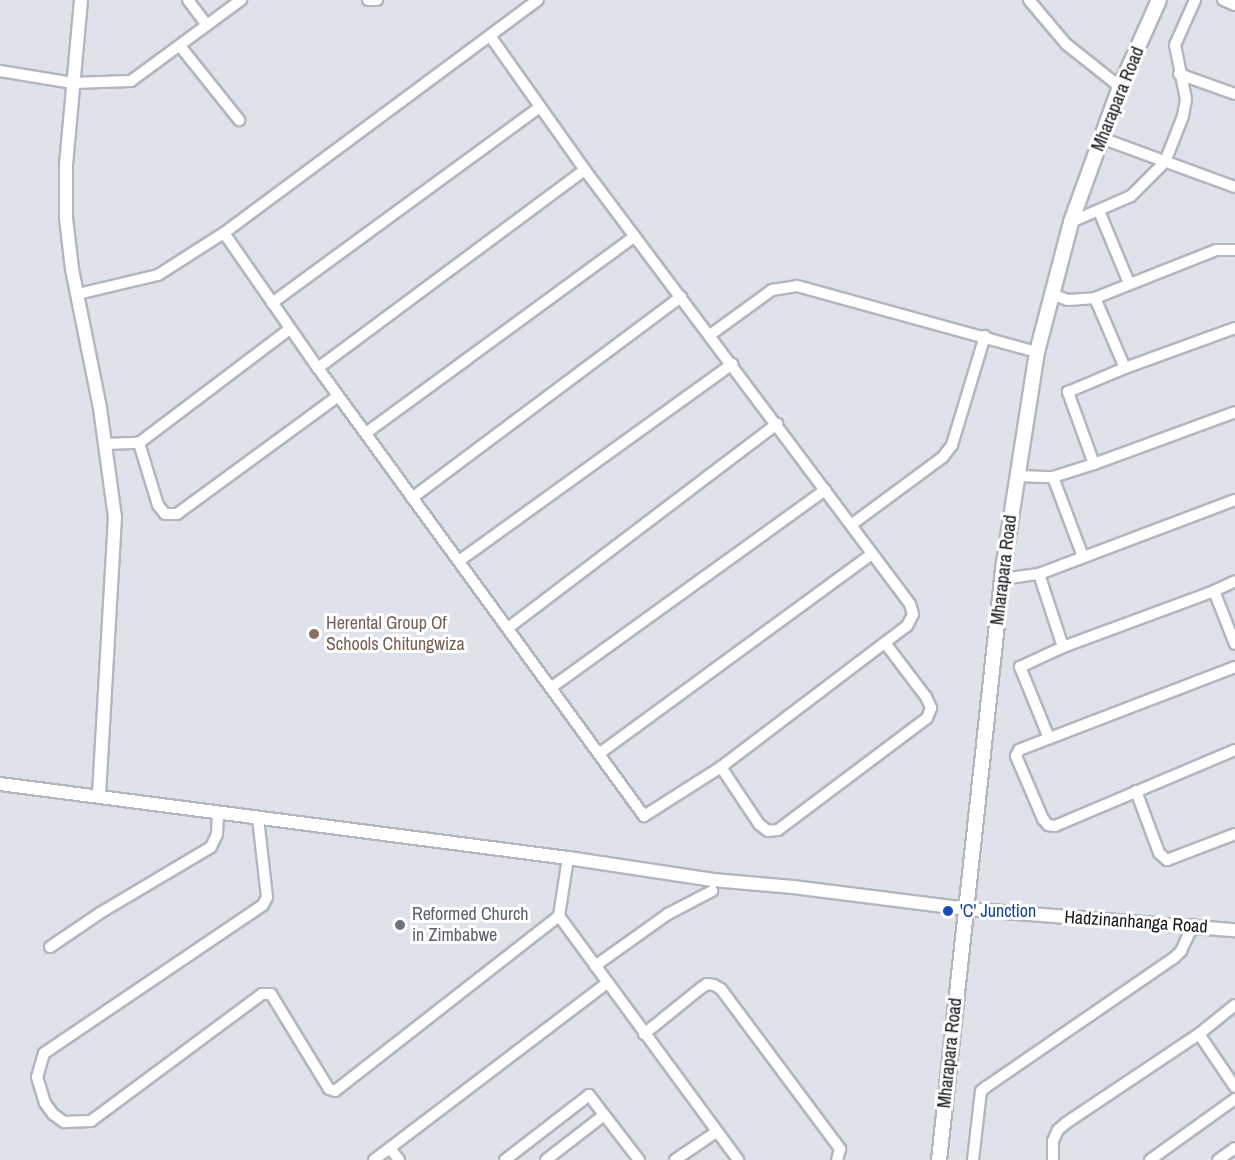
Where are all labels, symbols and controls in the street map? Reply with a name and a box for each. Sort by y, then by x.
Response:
street label: Mharapara Road [1087,44,1149,154]
street label: Mharapara Road [987,514,1021,626]
place label: Herental Group Of Schools Chitungwiza [326,613,465,656]
marker: Herental Group Of Schools Chitungwiza [307,627,321,641]
place label: 'C' Junction [960,900,1036,922]
place label: Reformed Church in Zimbabwe [412,904,528,946]
marker: 'C' Junction [941,904,955,918]
street label: Hadzinanhanga Road [1064,906,1208,938]
marker: Reformed Church in Zimbabwe [393,918,407,932]
street label: Mharapara Road [933,997,967,1109]

